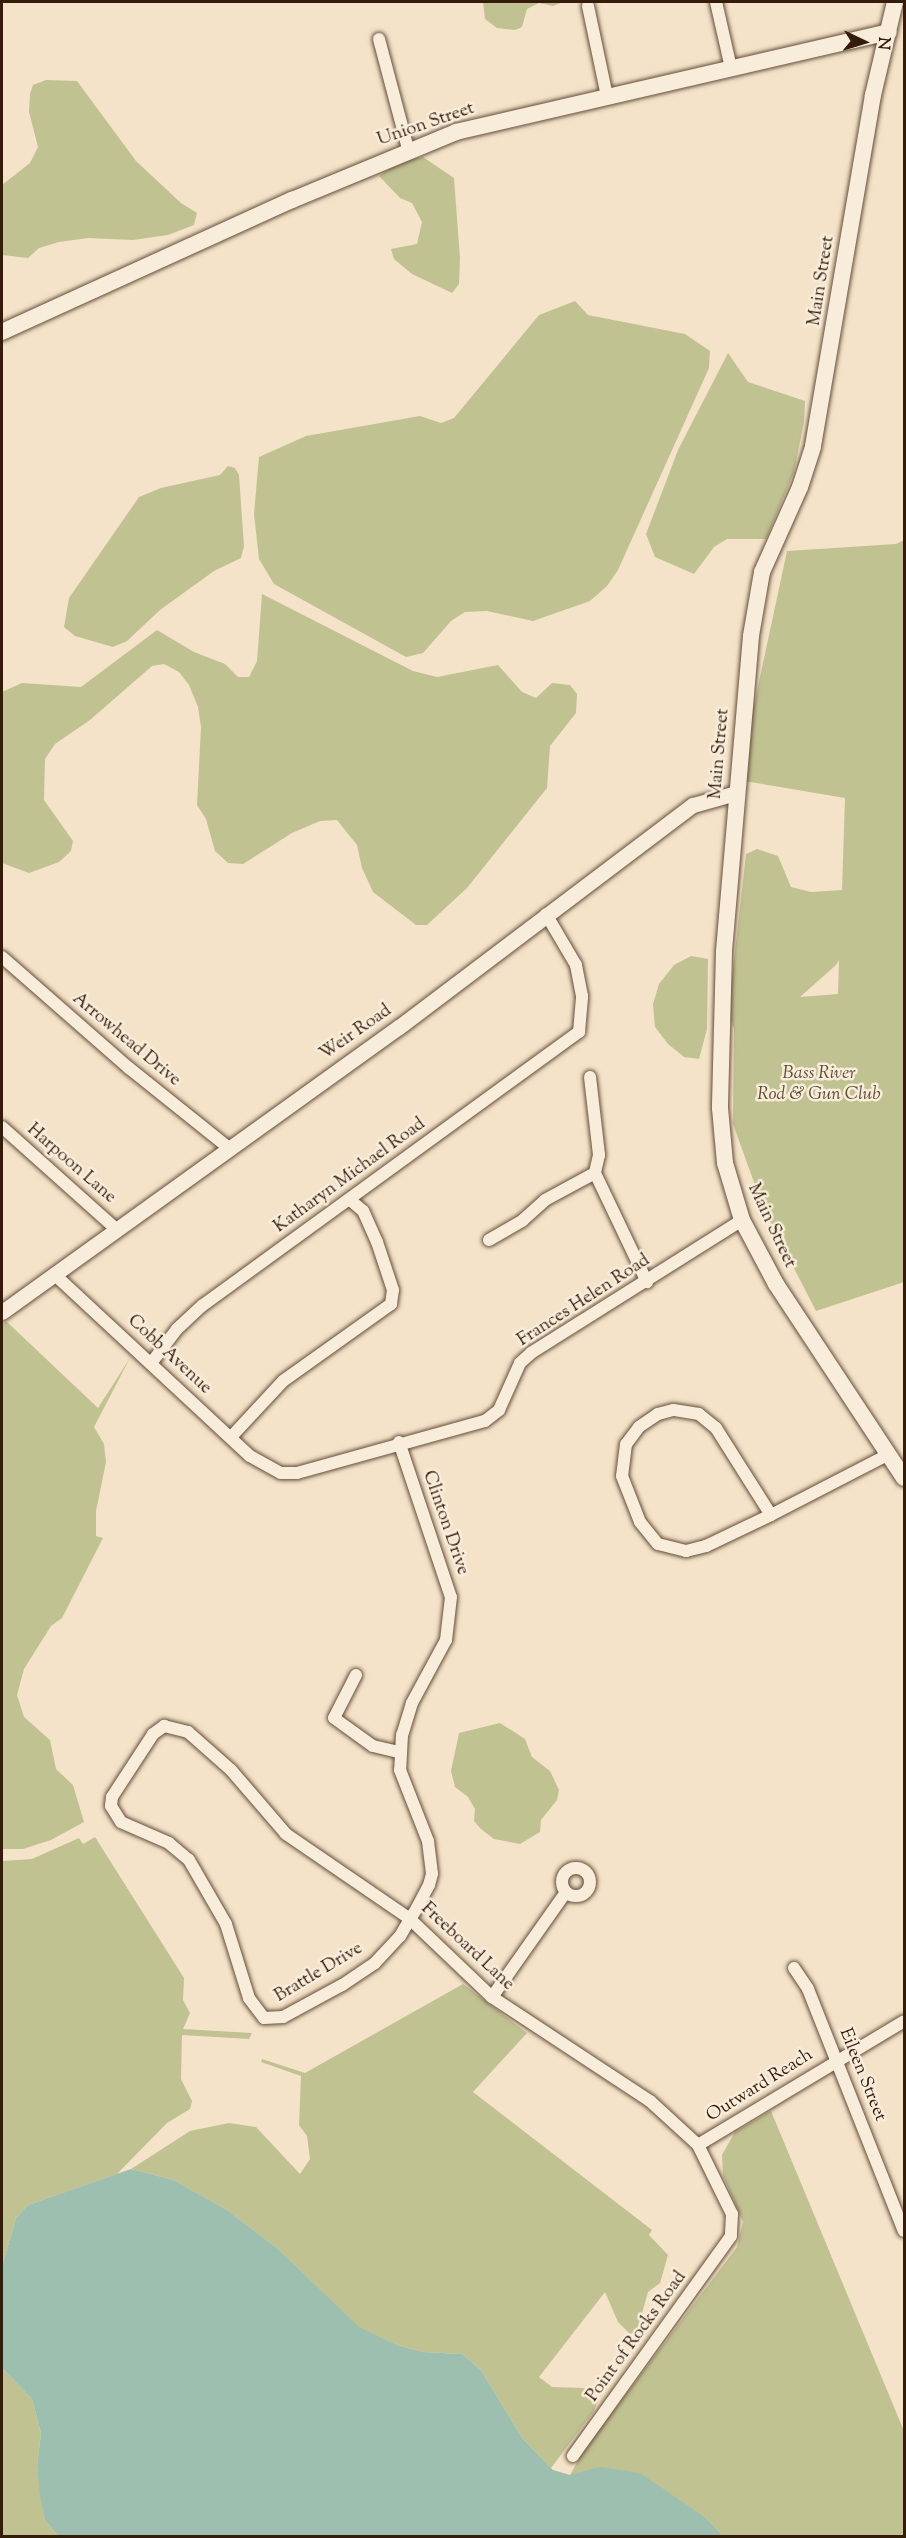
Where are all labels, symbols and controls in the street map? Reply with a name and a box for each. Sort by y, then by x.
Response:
north arrow [834,12,894,72]
text: N [871,36,894,50]
street label: Union Street [375,98,477,152]
street label: Main Street [804,234,840,328]
street label: Main Street [705,708,735,800]
street label: Arrowhead Drive [68,988,184,1092]
street label: Weir Road [316,1000,396,1066]
park label: Bass River Rod & Gun Club [757,1064,881,1106]
street label: Katharyn Michael Road [270,1114,430,1238]
street label: Harpoon Lane [22,1119,120,1209]
street label: Main Street [742,1180,800,1272]
street label: Frances Helen Road [514,1250,654,1352]
street label: Cobb Avenue [122,1311,216,1399]
street label: Clinton Drive [417,1468,473,1578]
street label: Freeboard Lane [416,1898,518,1996]
street label: Brattle Drive [271,1938,367,2008]
street label: Eileen Street [834,2025,890,2125]
street label: Outward Reach [703,2045,817,2127]
street label: Point of Rocks Road [582,2267,692,2407]

